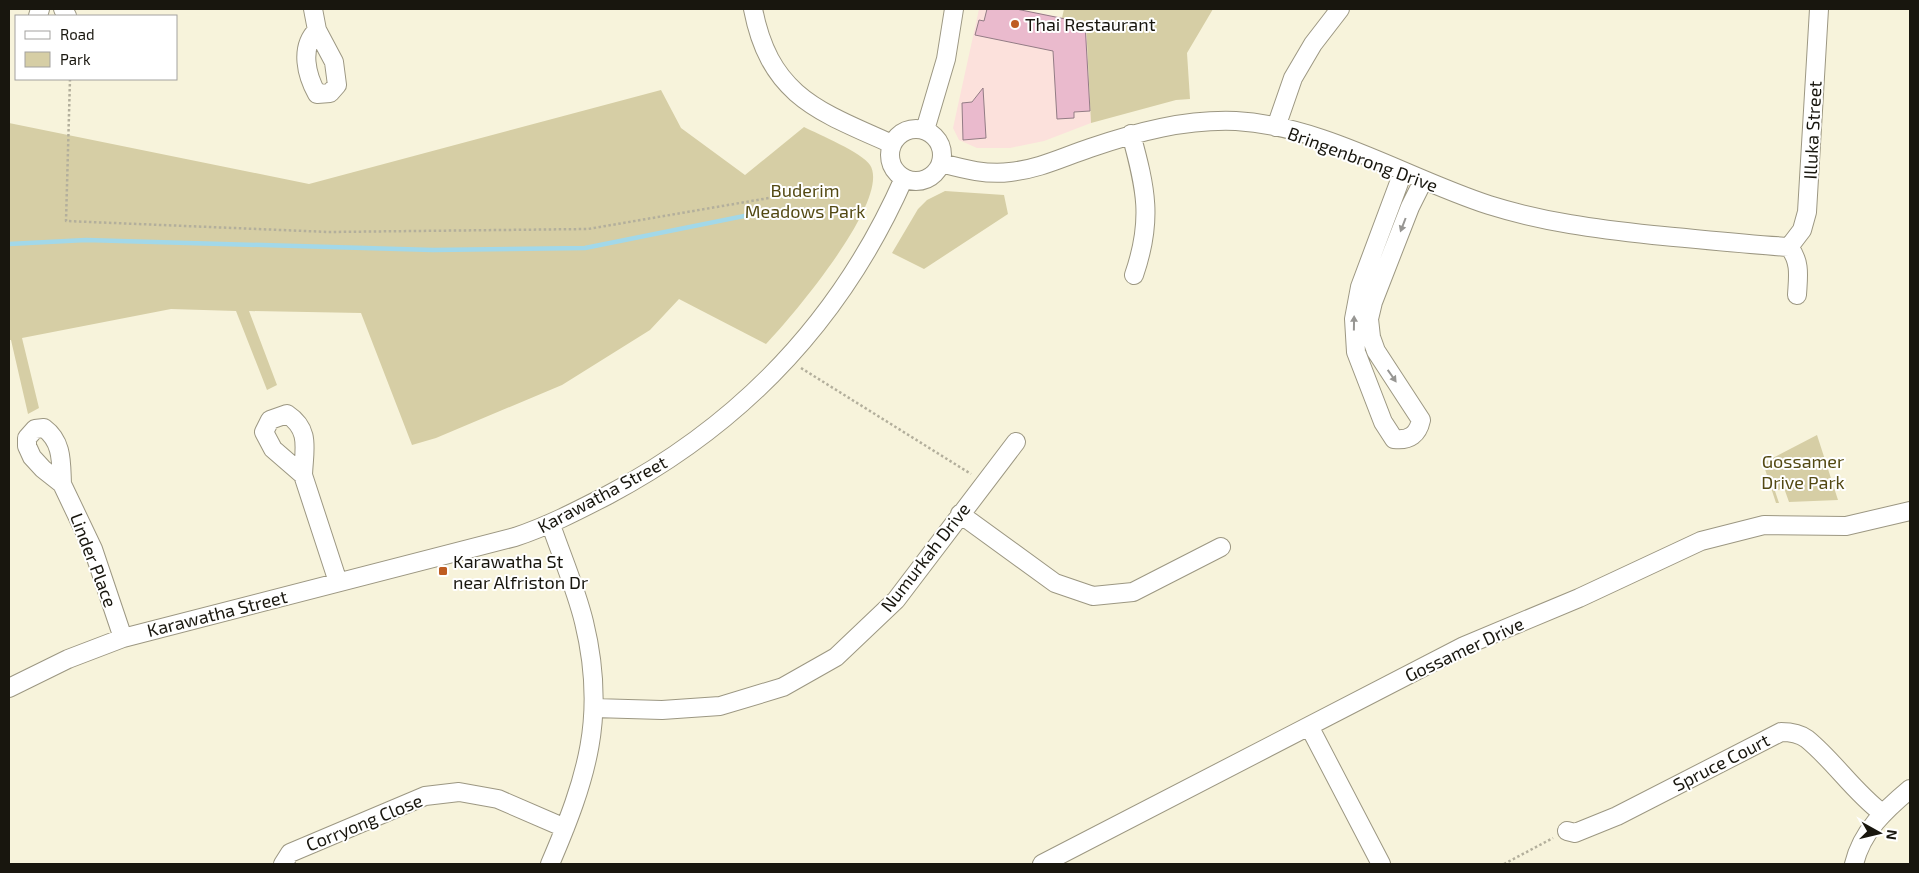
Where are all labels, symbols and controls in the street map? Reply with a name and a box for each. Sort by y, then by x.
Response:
place label: Thai Restaurant [1025,13,1156,35]
legend [15,15,178,80]
marker: Thai Restaurant [1009,18,1021,30]
text: Road [60,25,95,43]
text: Park [60,50,91,68]
street label: Illuka Street [1798,80,1826,180]
street label: Bringenbrong Drive [1285,122,1441,196]
park label: Buderim Meadows Park [745,179,865,222]
one-way arrow [1399,218,1407,233]
one-way arrow [1350,315,1358,331]
one-way arrow [1387,369,1397,383]
park label: Gossamer Drive Park [1761,450,1845,493]
street label: Karawatha Street [533,451,671,537]
street label: Numurkah Drive [876,498,974,616]
street label: Linder Place [66,510,122,610]
place label: Karawatha St near Alfriston Dr [453,550,588,593]
marker: Karawatha St near Alfriston Dr [437,565,449,577]
street label: Karawatha Street [145,585,289,641]
street label: Gossamer Drive [1401,612,1527,686]
street label: Spruce Court [1669,728,1773,796]
street label: Corryong Close [303,789,425,855]
north arrow [1854,808,1904,858]
text: N [1883,829,1901,841]

